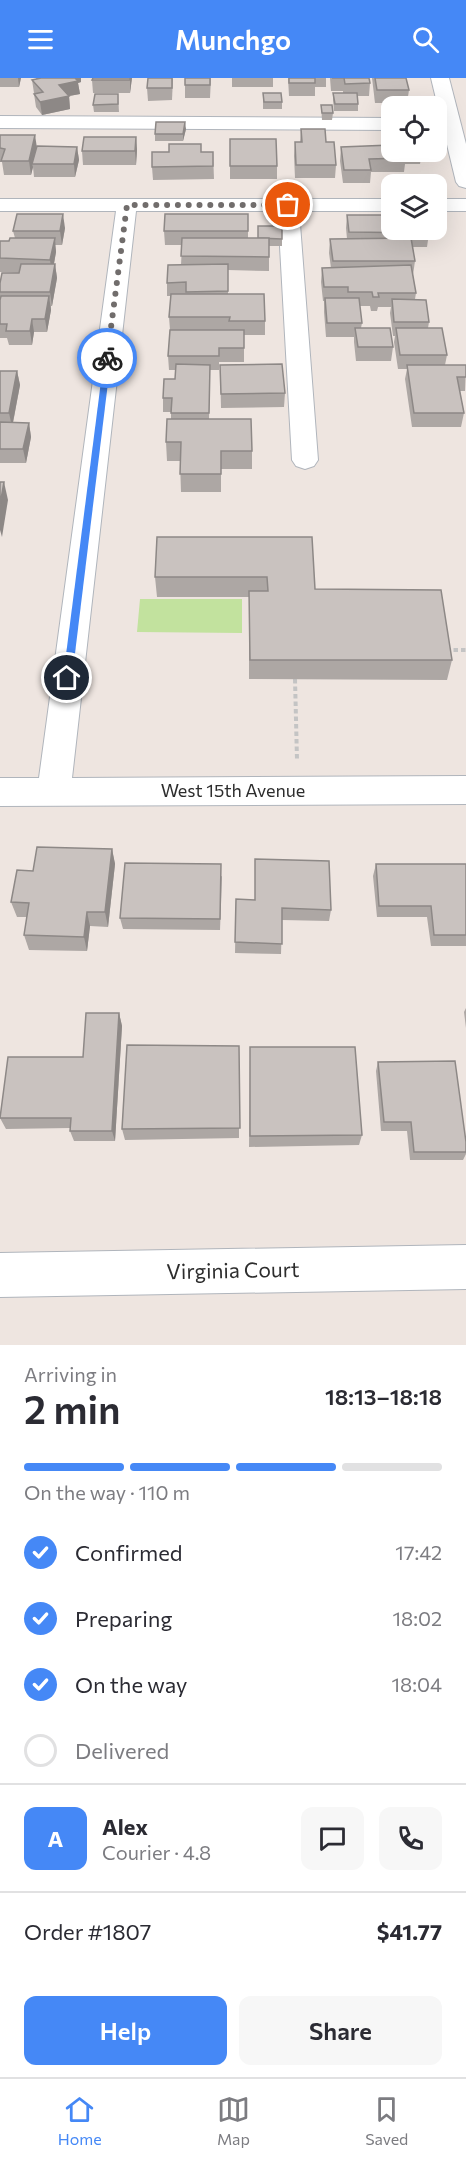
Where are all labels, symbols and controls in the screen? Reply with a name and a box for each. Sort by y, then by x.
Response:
icon: menu [24,23,57,56]
text: Munchgo [175,23,291,56]
icon: search [409,23,442,56]
map controls [381,96,447,240]
button: locate [381,96,447,162]
button: layers [381,174,447,240]
pin [262,179,313,230]
icon: bag [271,188,304,221]
courier [77,328,137,388]
icon: bike [91,342,124,375]
pin [41,652,92,703]
icon: home [50,661,83,694]
street label: West 15th Avenue [161,779,305,801]
street label: Virginia Court [166,1256,300,1283]
text: Arriving in [24,1362,117,1386]
text: 18:13–18:18 [325,1383,442,1410]
text: 2 min [24,1384,121,1432]
text: On the way · 110 m [24,1480,190,1504]
icon: check [24,1536,57,1569]
text: Confirmed [75,1539,182,1566]
text: 17:42 [395,1540,442,1564]
icon: check [24,1602,57,1635]
text: Preparing [75,1605,172,1632]
text: 18:02 [393,1606,442,1630]
icon: check [24,1668,57,1701]
text: On the way [75,1671,187,1698]
text: 18:04 [392,1672,442,1696]
text: Delivered [75,1737,169,1764]
button: chat [301,1807,364,1870]
button: phone [379,1807,442,1870]
text: Alex [102,1813,148,1840]
text: A [48,1825,63,1852]
text: Courier · 4.8 [102,1840,211,1864]
text: Order #1807 [24,1918,151,1945]
text: $41.77 [377,1918,442,1945]
button: Help [24,1996,227,2065]
button: Share [239,1996,442,2065]
tab: Home [58,2093,102,2148]
tab: Map [217,2093,250,2148]
tab: Saved [365,2093,408,2148]

